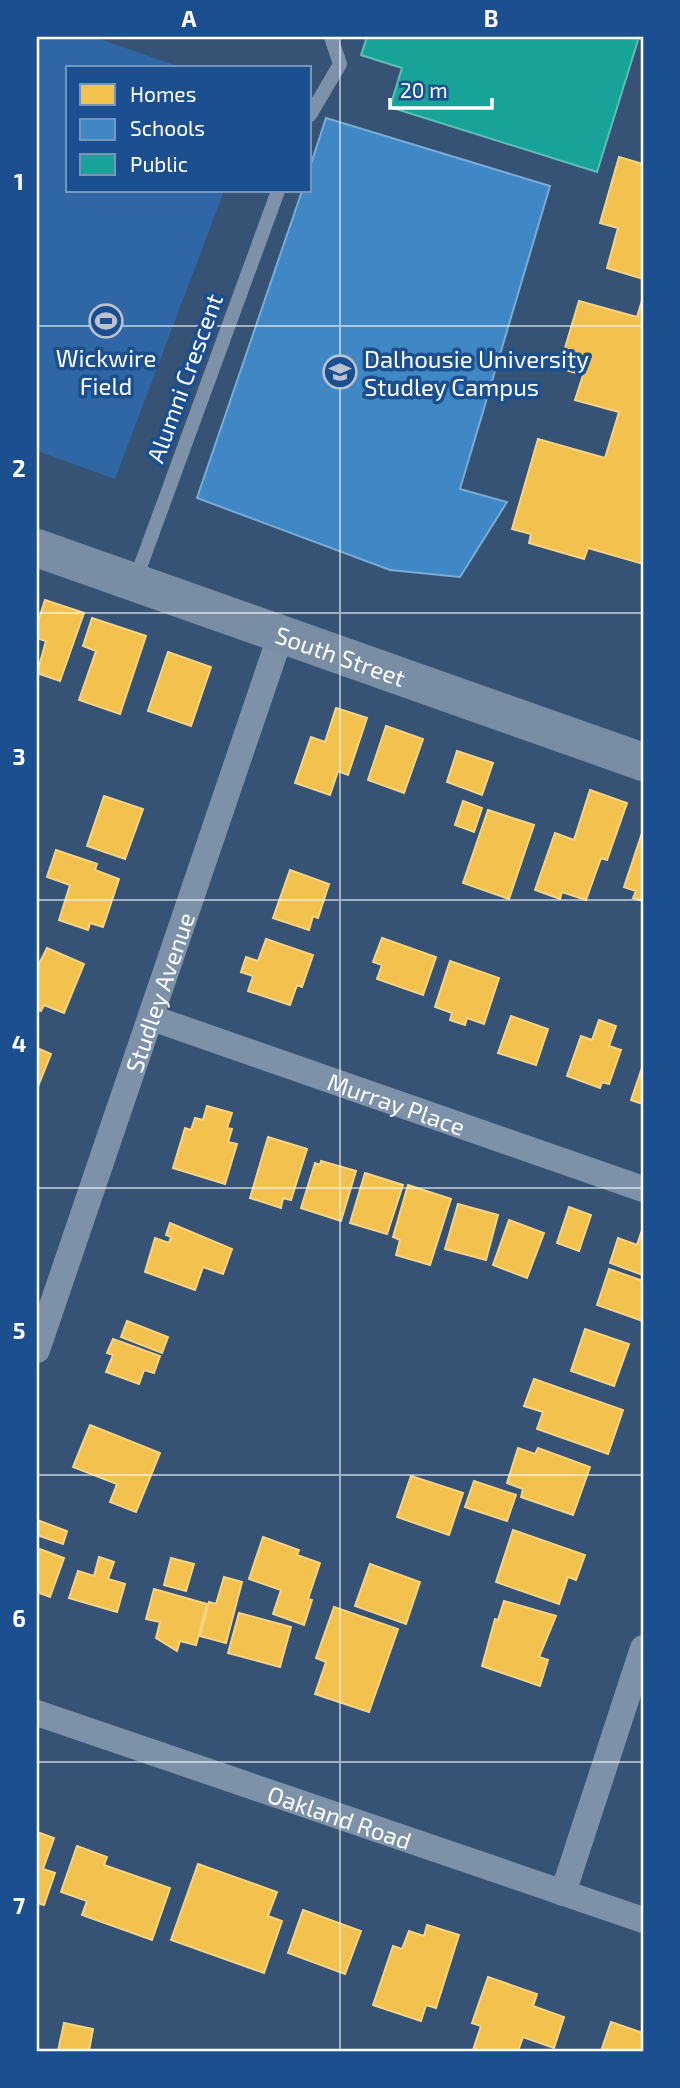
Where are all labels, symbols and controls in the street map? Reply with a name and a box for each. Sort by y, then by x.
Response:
text: A [181,4,197,32]
text: B [484,4,498,32]
legend [66,66,312,192]
scale bar [390,66,491,110]
text: 20 m [400,77,448,102]
text: Homes [130,81,196,106]
text: Schools [130,115,205,140]
text: Public [130,151,188,176]
text: 1 [14,167,24,195]
street label: Alumni Crescent [140,290,228,466]
sports icon: Wickwire Field [87,302,125,340]
place label: Wickwire Field [56,343,156,400]
place label: Dalhousie University Studley Campus [364,344,589,401]
school or university icon: Dalhousie University Studley Campus [321,353,359,391]
text: 2 [12,454,26,482]
street label: South Street [272,619,410,692]
text: 3 [12,742,26,770]
street label: Studley Avenue [118,908,200,1076]
text: 4 [12,1029,26,1057]
street label: Murray Place [324,1066,469,1141]
text: 5 [13,1316,25,1344]
text: 6 [12,1604,26,1632]
street label: Oakland Road [264,1778,416,1854]
text: 7 [13,1891,25,1919]

